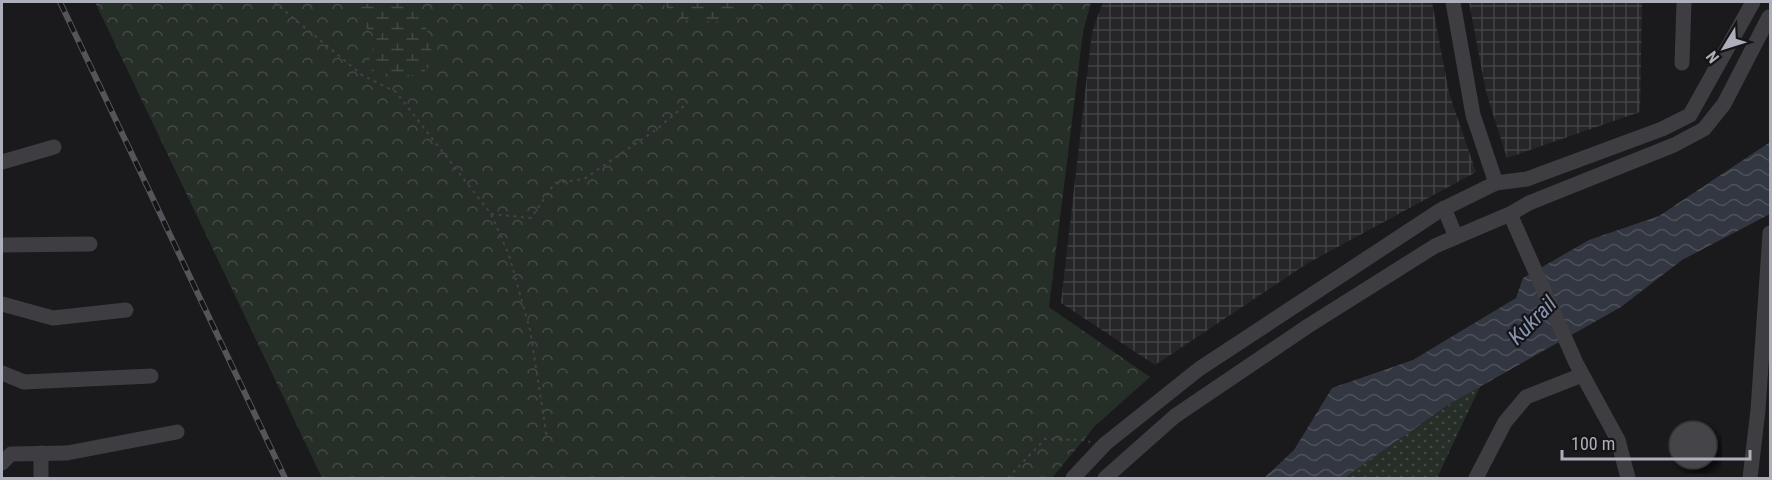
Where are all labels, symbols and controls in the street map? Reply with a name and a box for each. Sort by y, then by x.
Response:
north arrow [1694,18,1754,78]
text: N [1702,47,1723,67]
water label: Kukrail [1503,290,1562,349]
scale bar [1562,423,1750,461]
text: 100 m [1571,433,1615,454]

